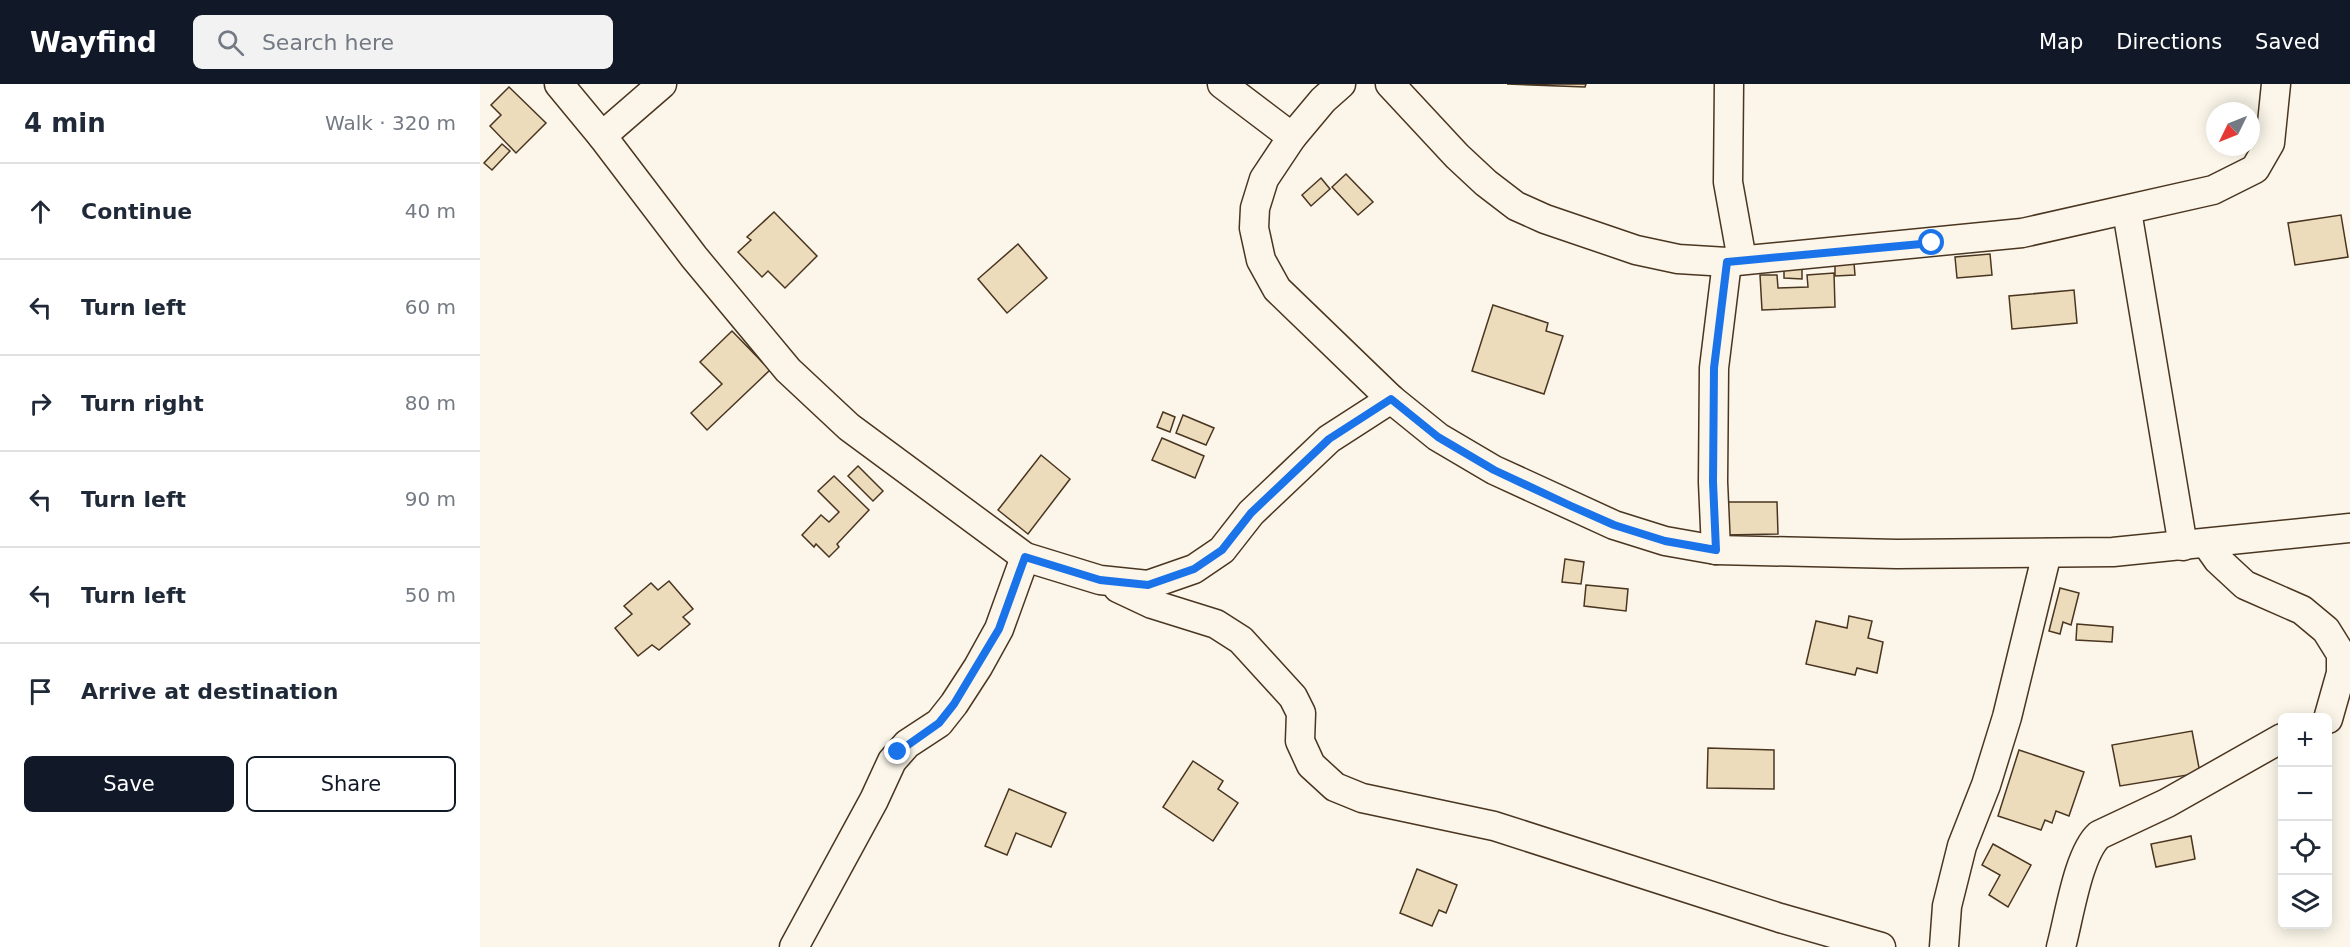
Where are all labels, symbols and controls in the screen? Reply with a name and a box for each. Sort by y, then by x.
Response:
search box [193,15,613,69]
text: Wayfind [30,26,157,59]
icon: search [214,26,247,59]
text: Search here [262,30,394,55]
text: Map [2039,30,2083,54]
text: Directions [2116,30,2222,54]
text: Saved [2255,30,2320,54]
north arrow [2206,102,2260,156]
text: 4 min [24,108,106,138]
text: Walk · 320 m [325,111,456,135]
icon: ahead [24,195,57,228]
text: Continue [81,199,192,224]
text: 40 m [405,199,456,223]
route start [1918,229,1944,255]
icon: left [24,291,57,324]
text: Turn left [81,295,186,320]
text: 60 m [405,295,456,319]
icon: right [24,387,57,420]
text: Turn right [81,391,204,416]
text: 80 m [405,391,456,415]
icon: left [24,483,57,516]
text: Turn left [81,487,186,512]
text: 90 m [405,487,456,511]
icon: left [24,579,57,612]
text: Turn left [81,583,186,608]
text: 50 m [405,583,456,607]
icon: arrive [24,675,57,708]
text: Arrive at destination [81,679,338,704]
map controls [2278,713,2332,929]
button: + [2278,713,2332,767]
route end [884,738,910,764]
button: Save [24,756,234,812]
button: Share [246,756,456,812]
button: − [2278,767,2332,821]
button: locate [2278,821,2332,875]
button: layers [2278,875,2332,929]

